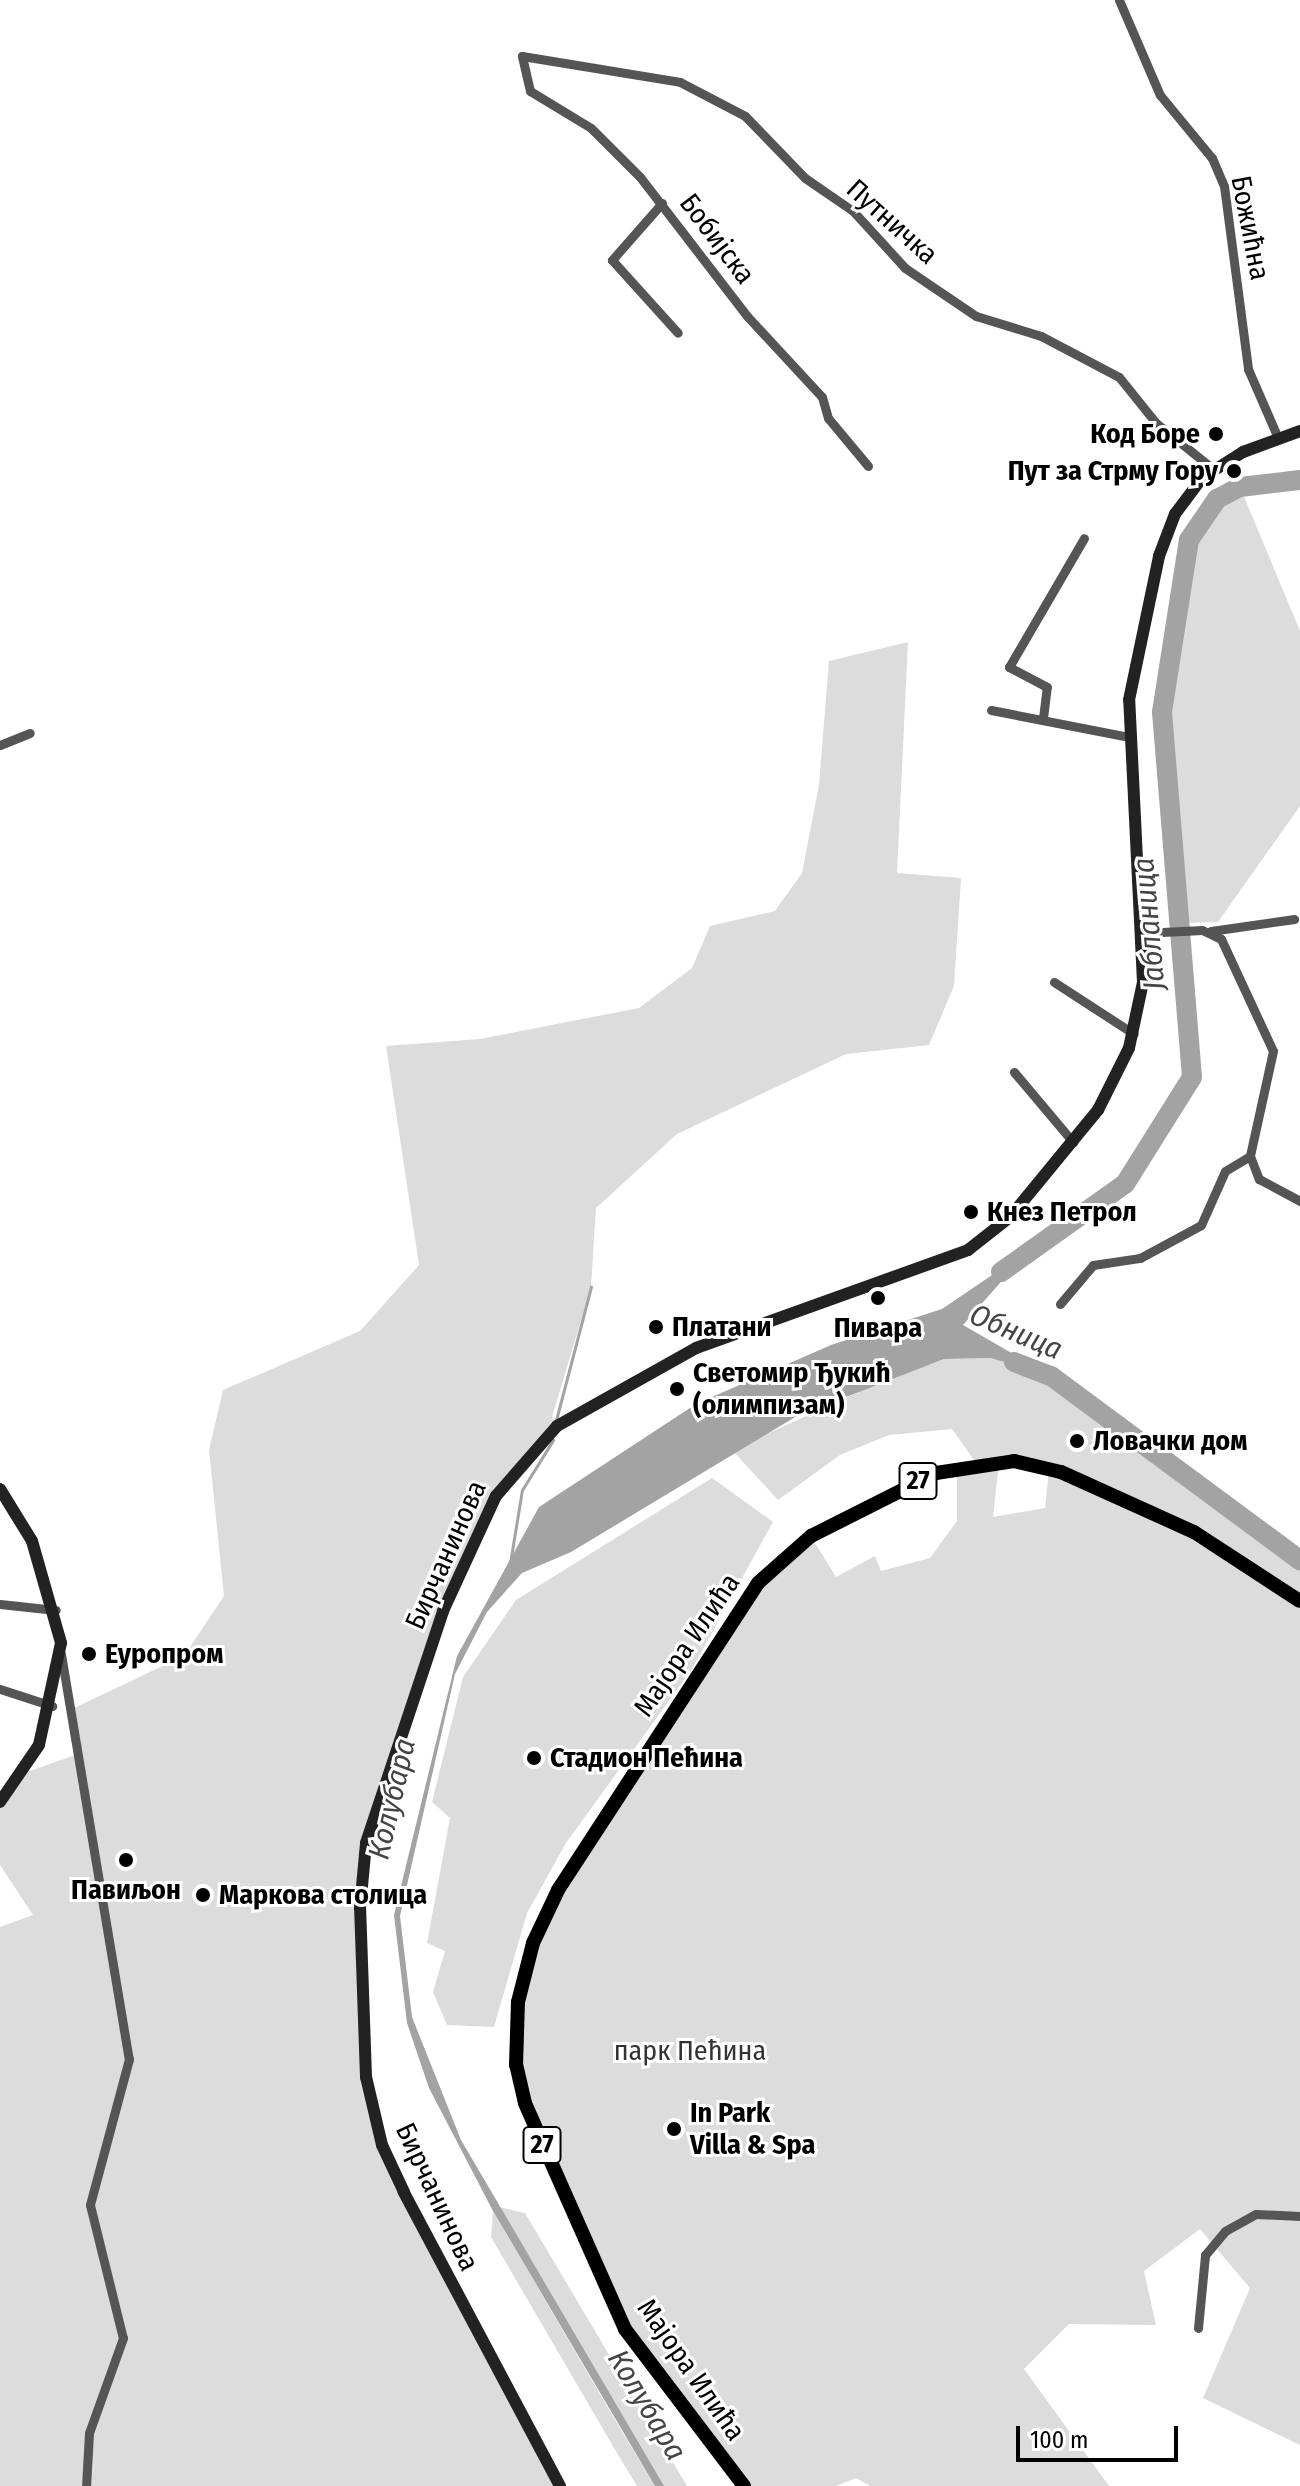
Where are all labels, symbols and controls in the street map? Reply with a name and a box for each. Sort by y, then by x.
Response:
street label: Путничка [840,172,944,272]
street label: Божићна [1223,173,1277,283]
street label: Бобијска [672,187,762,291]
place label: Код Боре [1090,417,1200,451]
marker: Код Боре [1207,425,1225,443]
place label: Пут за Стрму Гору [1008,454,1218,488]
marker: Пут за Стрму Гору [1225,462,1243,480]
water label: Јабланица [1125,856,1173,992]
place label: Кнез Петрол [987,1195,1137,1229]
marker: Кнез Петрол [962,1203,980,1221]
marker: Пивара [869,1289,887,1307]
water label: Обница [964,1296,1068,1368]
place label: Платани [672,1310,771,1344]
place label: Пивара [834,1311,922,1345]
marker: Платани [647,1318,665,1336]
place label: Светомир Ђукић (олимпизам) [693,1356,891,1422]
marker: Светомир Ђукић (олимпизам) [668,1380,686,1398]
place label: Ловачки дом [1093,1424,1247,1458]
marker: Ловачки дом [1068,1432,1086,1450]
road number: 27 [898,1459,938,1503]
street label: Бирчанинова [398,1475,494,1635]
street label: Мајора Илића [627,1567,747,1723]
place label: Еуропром [105,1637,223,1671]
marker: Еуропром [80,1645,98,1663]
water label: Колубара [361,1735,423,1863]
place label: Стадион Пећина [550,1741,743,1775]
marker: Стадион Пећина [525,1749,543,1767]
marker: Павиљон [117,1851,135,1869]
place label: Павиљон [71,1873,181,1907]
place label: Маркова столица [219,1878,427,1912]
marker: Маркова столица [194,1886,212,1904]
park label: парк Пећина [614,2034,766,2068]
place label: In Park Villa & Spa [690,2096,815,2162]
street label: Бирчанинова [388,2118,486,2276]
marker: In Park Villa & Spa [665,2120,683,2138]
road number: 27 [522,2123,562,2167]
street label: Мајора Илића [630,2293,752,2447]
water label: Колубара [600,2343,694,2467]
scale bar [1020,2410,1182,2460]
text: 100 m [1030,2426,1088,2454]

